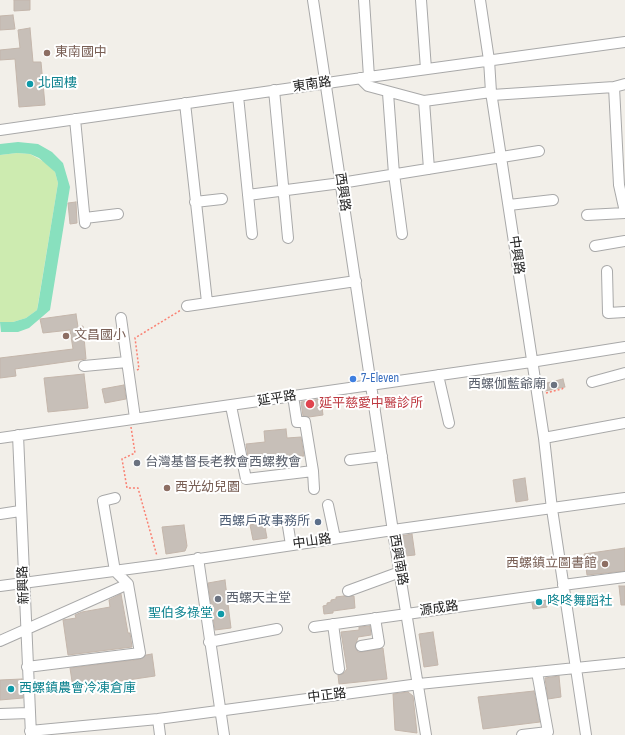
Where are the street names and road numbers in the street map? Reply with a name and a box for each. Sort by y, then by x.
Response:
street label: 東南路 [292,75,332,95]
street label: 西興路 [332,172,352,212]
street label: 中興路 [506,235,526,275]
street label: 延平路 [257,388,297,410]
street label: 中山路 [292,532,332,552]
street label: 西興南路 [386,533,410,587]
street label: 新興路 [16,565,32,605]
street label: 源成路 [419,599,459,619]
street label: 中正路 [307,686,347,706]

